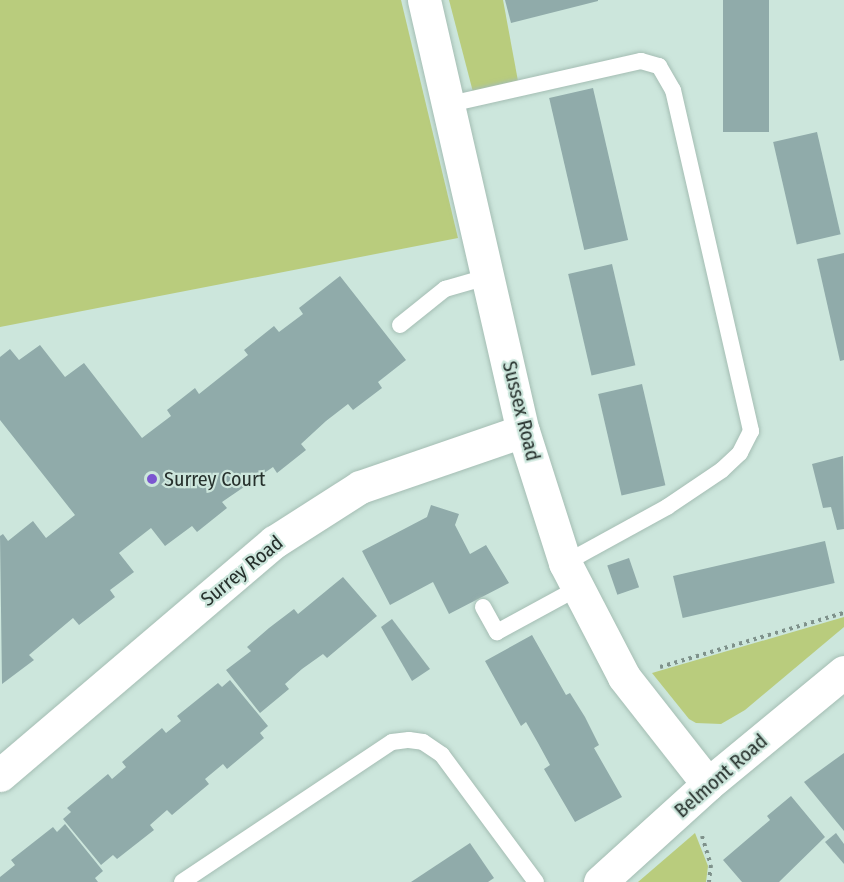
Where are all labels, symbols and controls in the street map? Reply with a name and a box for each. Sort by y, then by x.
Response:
street label: Sussex Road [497,359,545,463]
place label: Surrey Court [164,467,265,491]
marker: Surrey Court [145,472,159,486]
street label: Surrey Road [196,531,288,611]
street label: Belmont Road [670,729,772,823]

